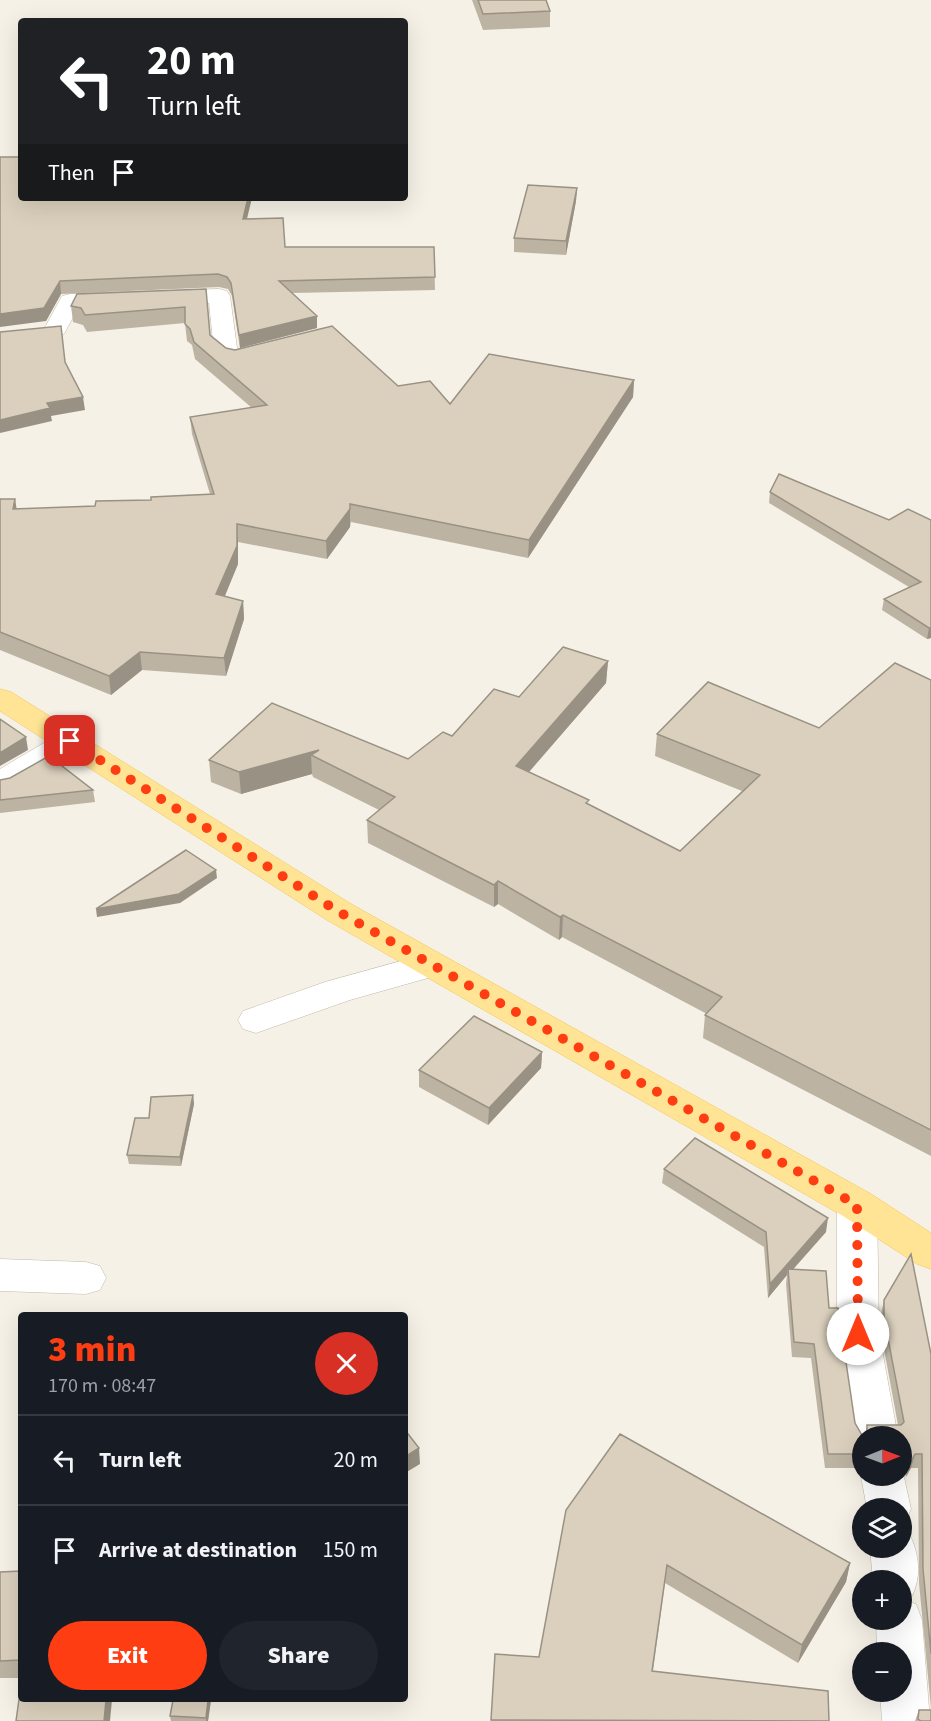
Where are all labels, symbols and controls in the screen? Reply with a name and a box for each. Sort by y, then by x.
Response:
text: 20 m [147,31,236,91]
icon: left [48,42,126,120]
text: Turn left [147,87,241,126]
icon: arrive [107,156,140,189]
text: Then [48,157,95,189]
pin [44,715,95,766]
icon: arrive [53,724,86,757]
position arrow [826,1302,890,1366]
text: 3 min [48,1324,136,1375]
button: close [315,1332,378,1395]
text: 170 m · 08:47 [48,1372,156,1400]
north arrow [852,1426,912,1486]
map controls [852,1426,912,1702]
icon: left [48,1444,81,1477]
text: Turn left [99,1444,181,1476]
text: 20 m [333,1444,378,1476]
button: layers [852,1498,912,1558]
icon: arrive [48,1534,81,1567]
text: Arrive at destination [99,1534,297,1566]
text: 150 m [323,1534,378,1566]
button: + [852,1570,912,1630]
button: Exit [48,1621,207,1690]
button: Share [219,1621,378,1690]
button: − [852,1642,912,1702]

